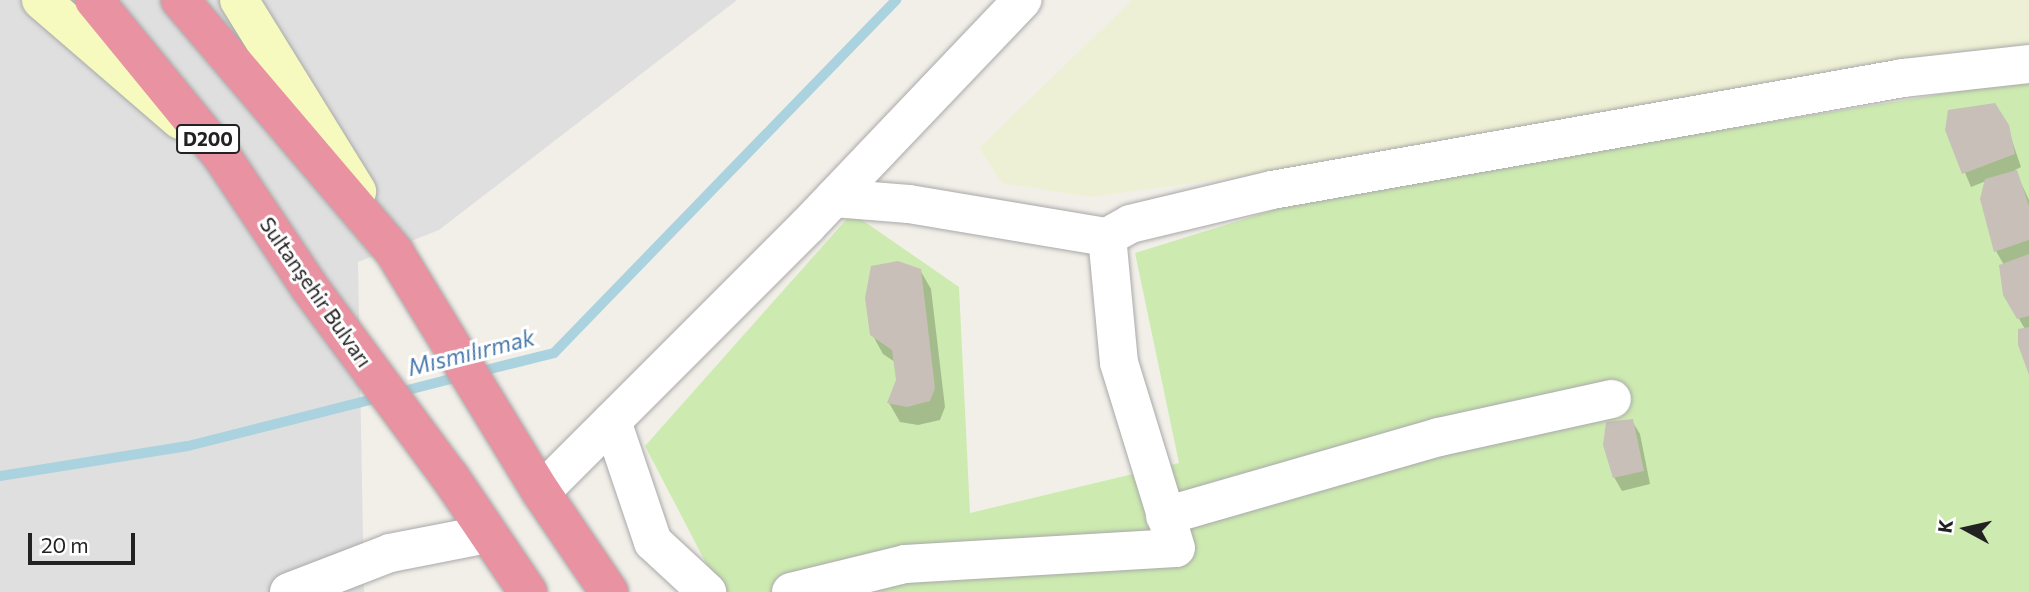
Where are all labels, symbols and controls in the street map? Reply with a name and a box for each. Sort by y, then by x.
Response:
road number: D200 [175,124,241,154]
street label: Sultanşehir Bulvarı [255,212,377,372]
water label: Mısmılırmak [405,323,537,381]
north arrow [1931,494,2001,564]
scale bar [32,518,138,562]
text: K [1932,518,1957,534]
text: 20 m [41,532,89,557]

